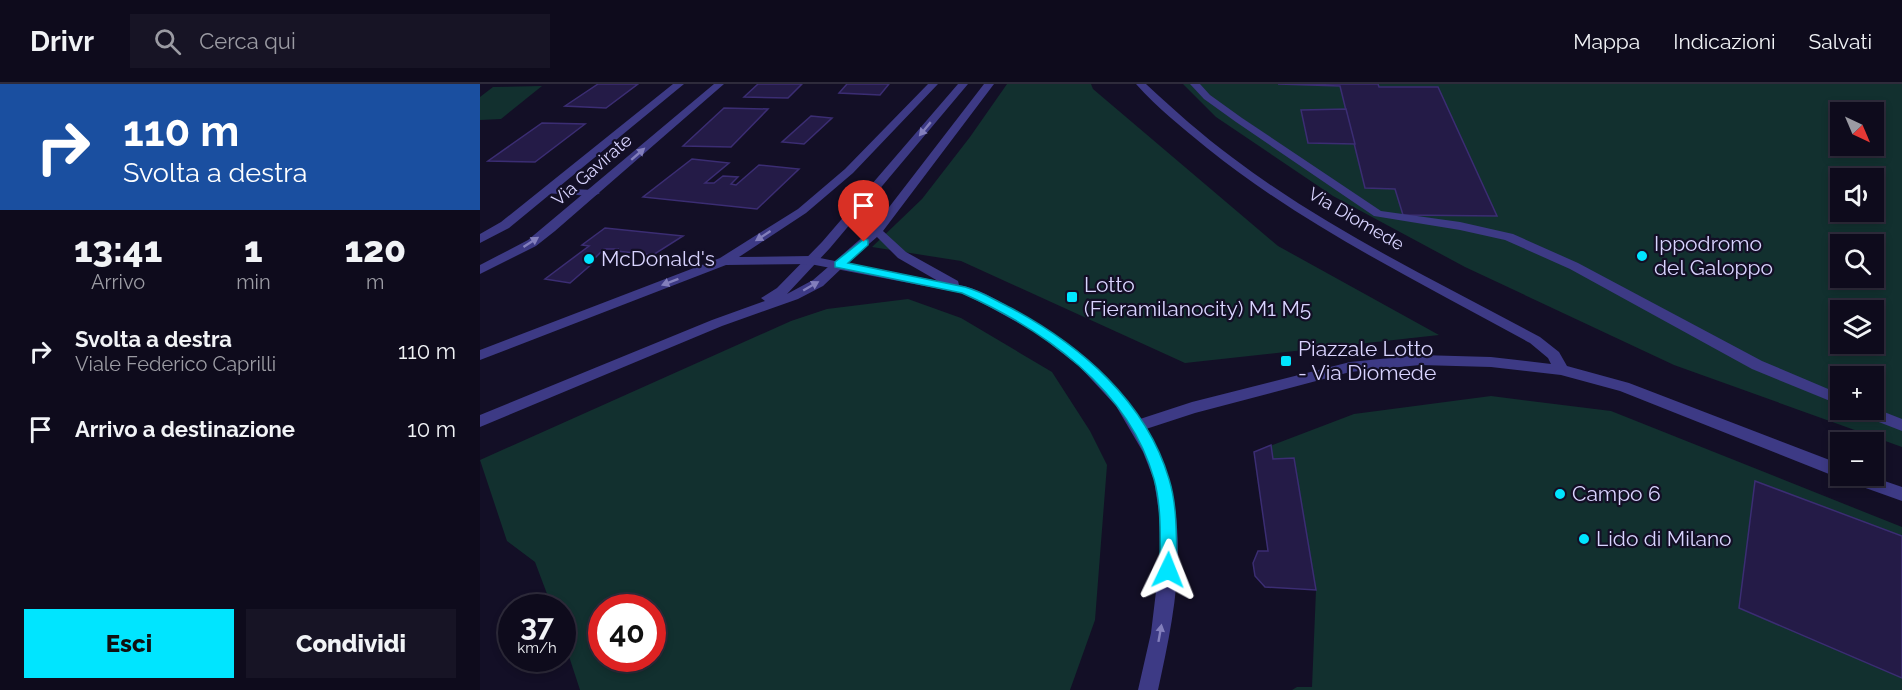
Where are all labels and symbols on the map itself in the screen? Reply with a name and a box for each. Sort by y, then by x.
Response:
north arrow [1830,102,1884,156]
one-way arrow [918,121,932,136]
street label: Via Gavirate [547,129,636,210]
one-way arrow [630,148,646,161]
pin [838,180,889,242]
street label: Via Diomede [1305,183,1408,255]
one-way arrow [755,230,771,241]
place label: Ippodromo del Galoppo [1654,231,1773,280]
one-way arrow [523,237,539,248]
place label: McDonald's [601,246,715,271]
marker: Ippodromo del Galoppo [1635,249,1649,263]
marker: McDonald's [582,252,596,266]
place label: Lotto (Fieramilanocity) M1 M5 [1084,272,1311,321]
one-way arrow [660,277,678,287]
one-way arrow [803,281,819,292]
marker: Lotto (Fieramilanocity) M1 M5 [1065,290,1079,304]
place label: Piazzale Lotto - Via Diomede [1298,336,1436,385]
marker: Piazzale Lotto - Via Diomede [1279,354,1293,368]
place label: Campo 6 [1572,481,1661,506]
marker: Campo 6 [1553,487,1567,501]
place label: Lido di Milano [1596,526,1732,551]
marker: Lido di Milano [1577,532,1591,546]
position arrow [1136,538,1200,602]
speed limit sign: 40 [588,594,666,672]
one-way arrow [1156,623,1165,642]

